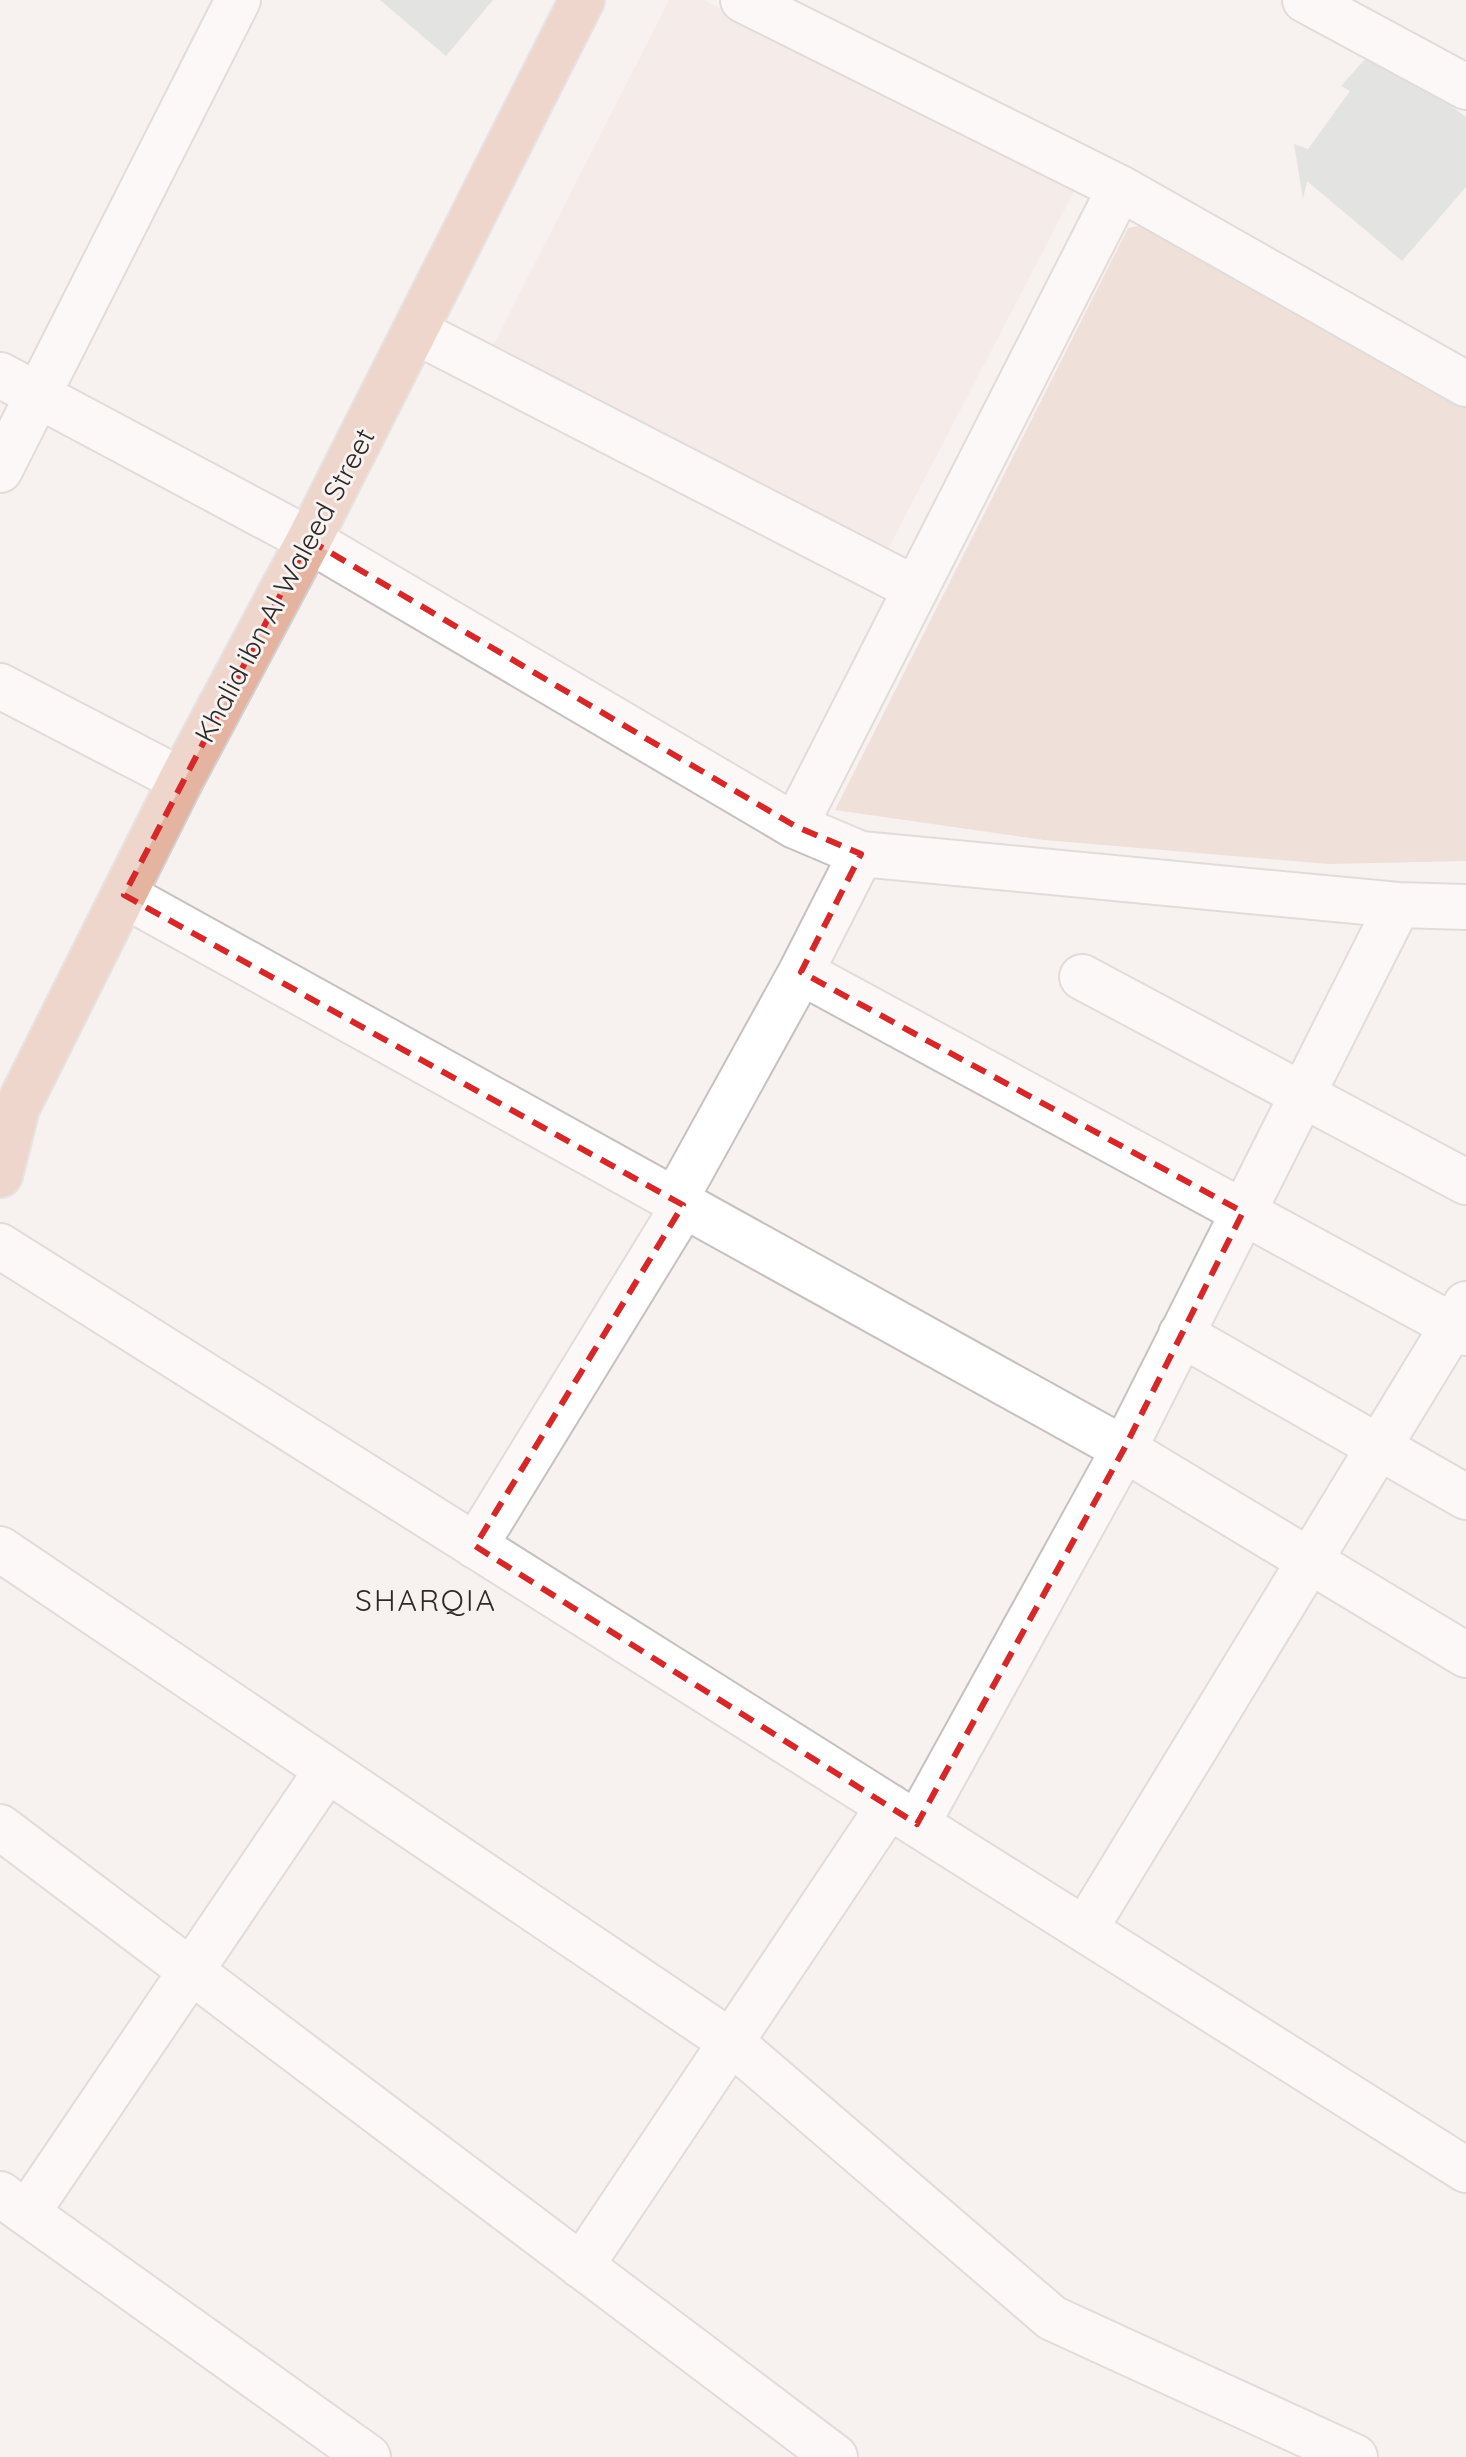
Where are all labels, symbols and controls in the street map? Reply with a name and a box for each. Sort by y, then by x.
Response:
street label: Khalid ibn Al Waleed Street [186,422,382,748]
district label: SHARQIA [355,1581,497,1619]

